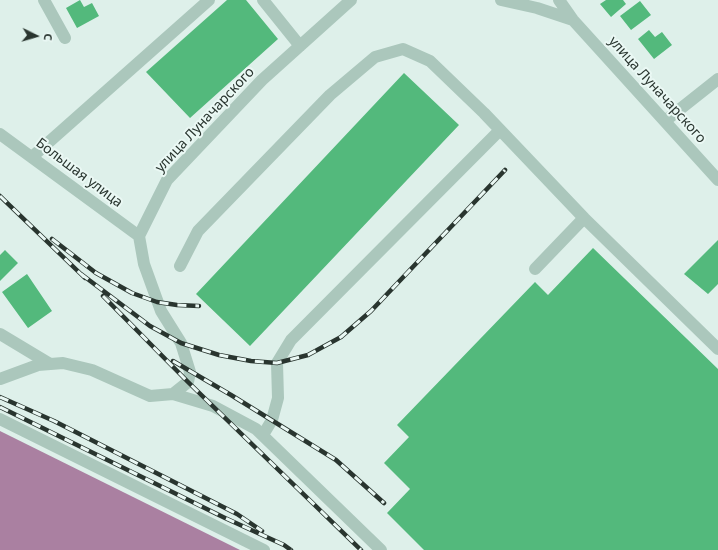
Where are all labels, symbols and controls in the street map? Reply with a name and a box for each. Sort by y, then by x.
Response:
north arrow [16,16,56,56]
text: С [41,33,56,41]
street label: улица Луначарского [605,33,709,147]
street label: улица Луначарского [152,64,258,176]
street label: Большая улица [32,135,126,211]

